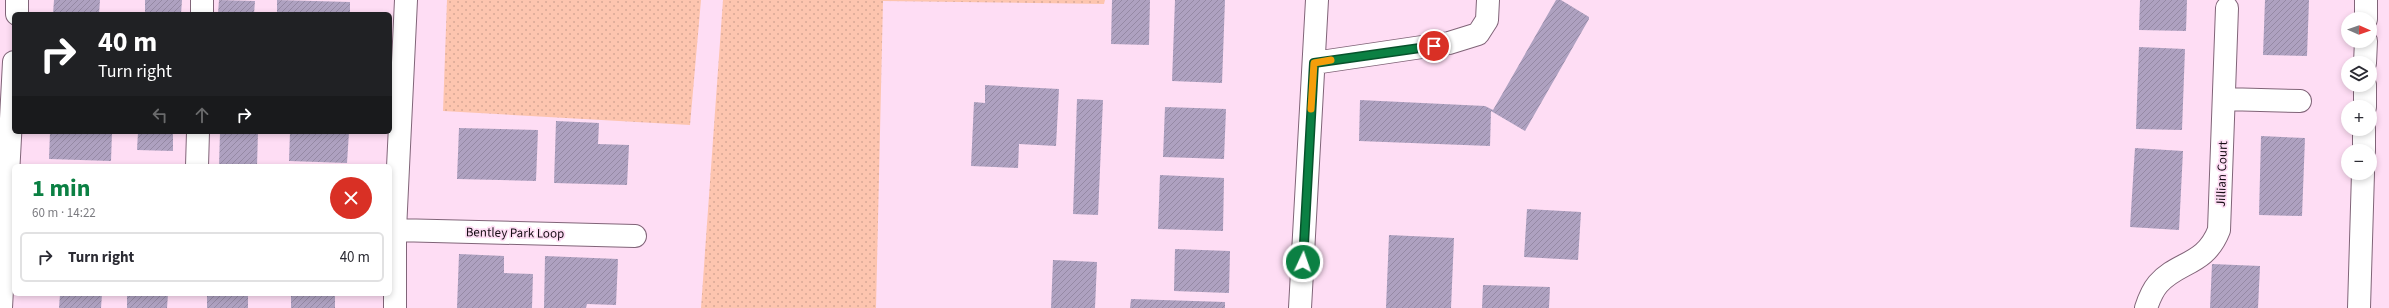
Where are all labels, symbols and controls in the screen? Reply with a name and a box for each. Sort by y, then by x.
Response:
north arrow [2341,12,2377,48]
map controls [2341,12,2377,180]
text: 40 m [98,22,157,62]
icon: right [32,28,84,80]
pin [1417,29,1451,63]
icon: arrive [1423,35,1445,57]
button: layers [2341,56,2377,92]
text: Turn right [98,59,172,84]
button: + [2341,100,2377,136]
icon: left [149,104,171,126]
icon: ahead [191,104,213,126]
icon: right [233,104,255,126]
street label: Jillian Court [2212,140,2232,207]
button: − [2341,144,2377,180]
text: 1 min [32,171,90,206]
button: close [330,177,372,219]
text: 60 m · 14:22 [32,204,96,222]
street label: Bentley Park Loop [466,223,564,243]
position arrow [1282,241,1324,283]
icon: right [34,246,56,268]
text: Turn right [68,247,134,268]
text: 40 m [340,247,370,268]

